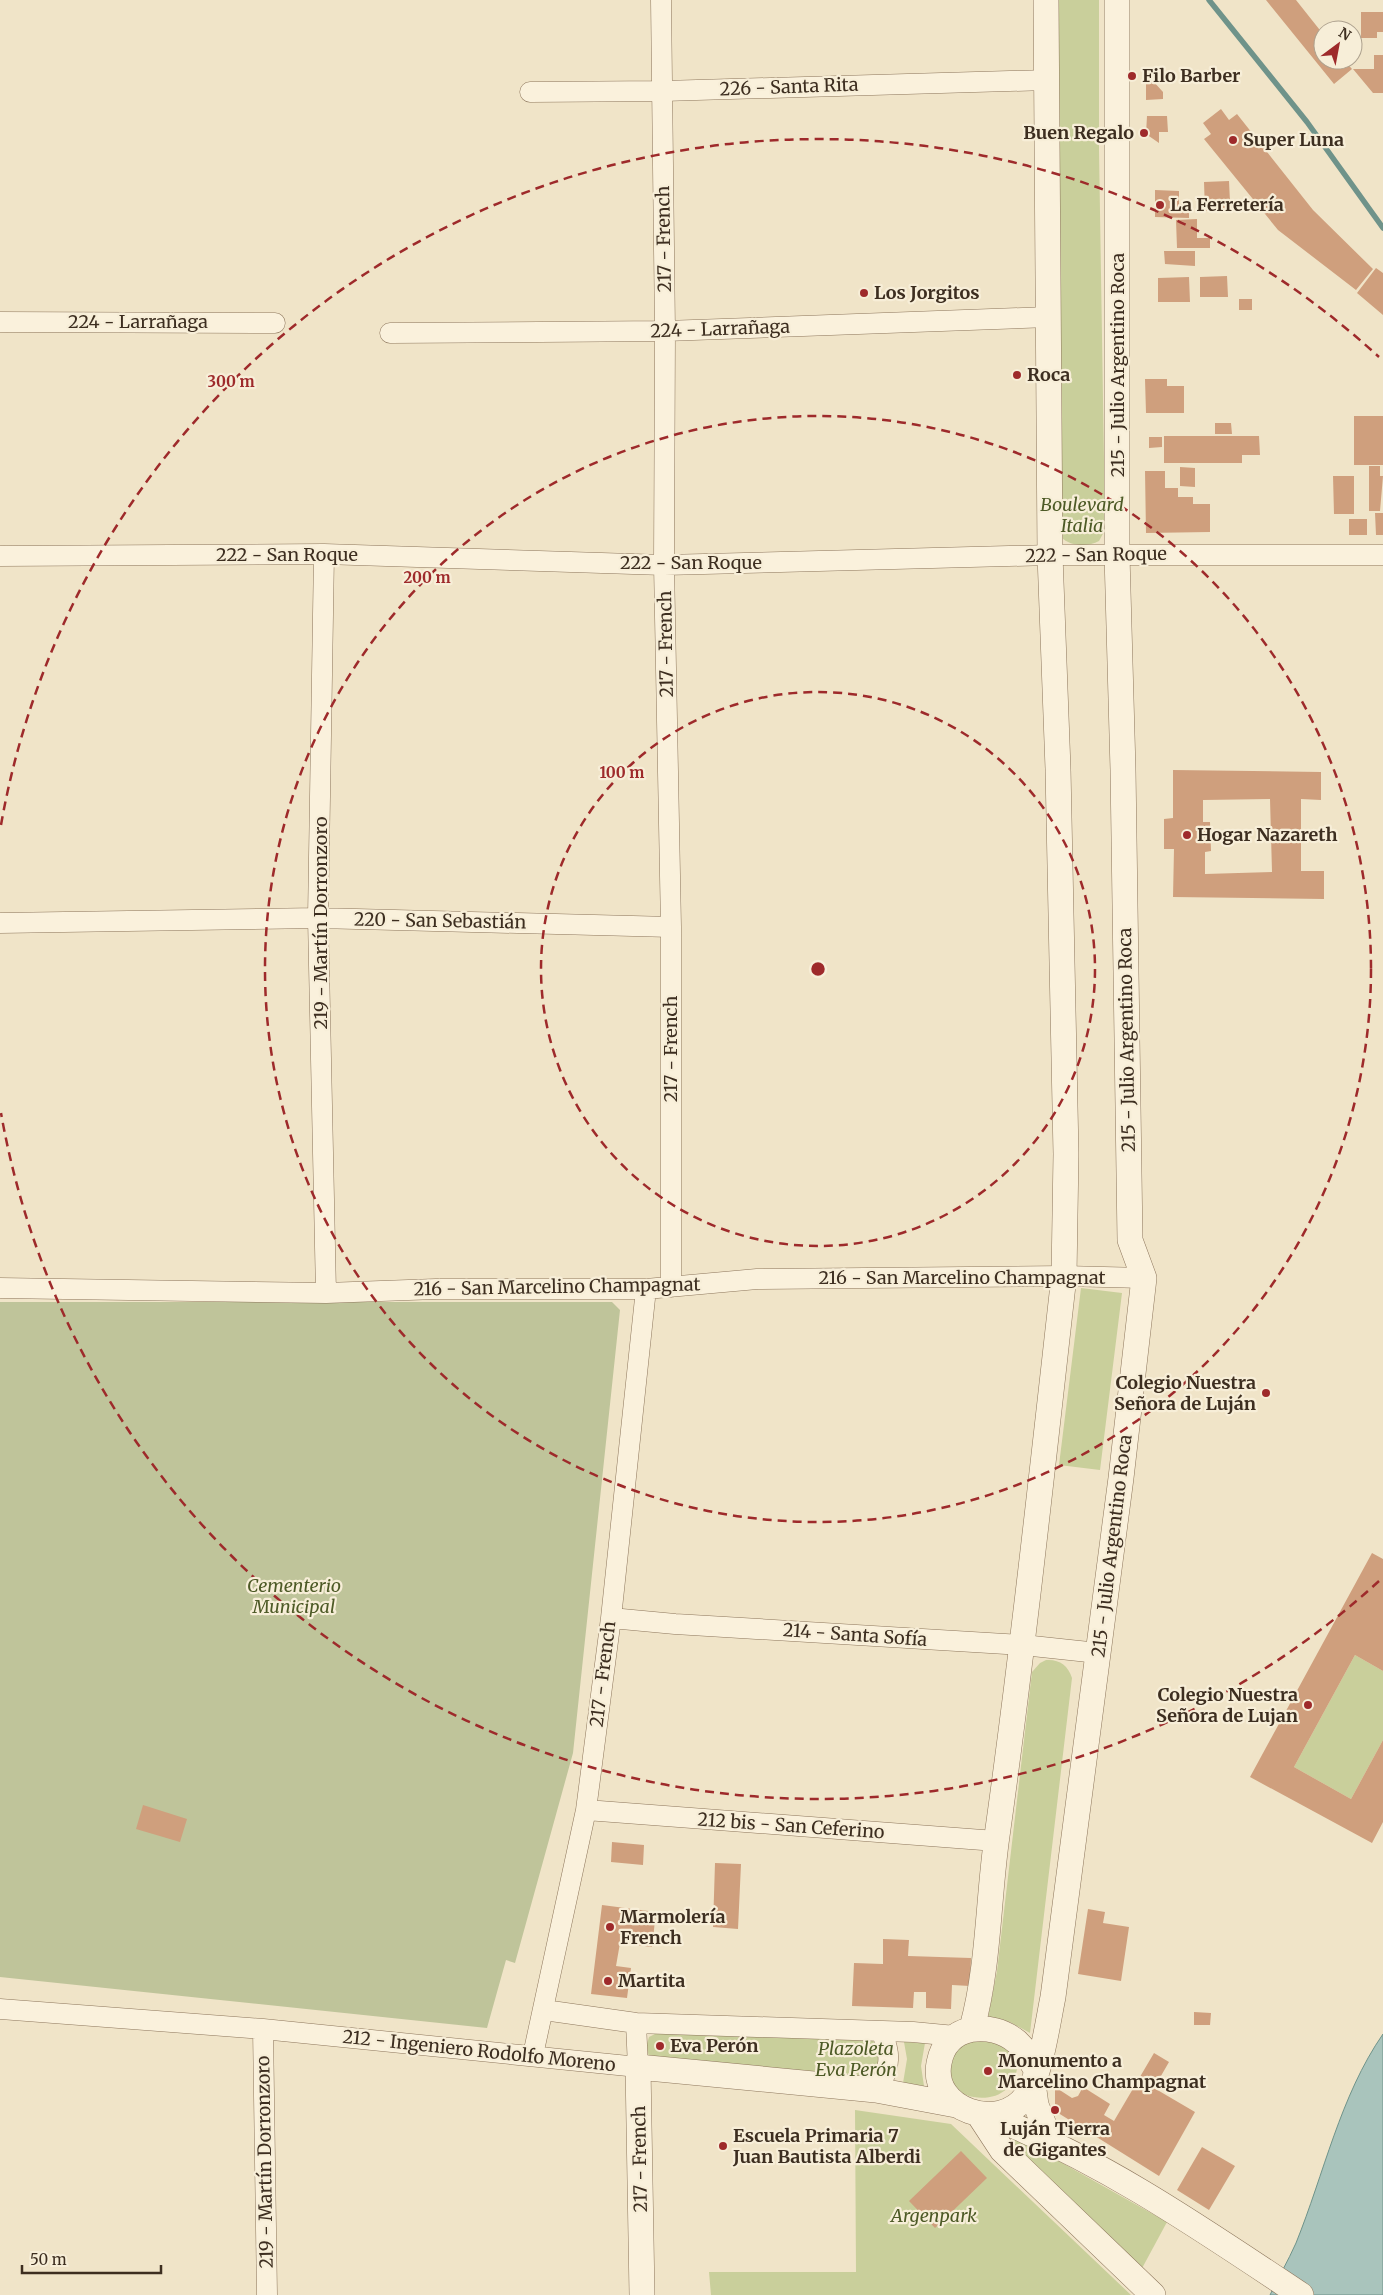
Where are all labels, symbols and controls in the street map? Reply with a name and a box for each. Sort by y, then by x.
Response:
north arrow [1313,20,1363,70]
text: N [1335,23,1354,45]
place label: Filo Barber [1142,64,1240,87]
marker: Filo Barber [1126,70,1138,82]
street label: 226 - Santa Rita [719,73,859,100]
place label: Buen Regalo [1023,121,1134,144]
marker: Buen Regalo [1138,127,1150,139]
place label: Super Luna [1243,128,1344,151]
marker: Super Luna [1227,134,1239,146]
street label: 217 - French [651,185,676,293]
place label: La Ferretería [1170,193,1284,216]
marker: La Ferretería [1154,199,1166,211]
street label: 215 - Julio Argentino Roca [1106,252,1129,477]
place label: Los Jorgitos [874,281,980,304]
marker: Los Jorgitos [858,287,870,299]
street label: 224 - Larrañaga [68,310,208,333]
street label: 224 - Larrañaga [650,315,791,342]
place label: Roca [1027,363,1070,386]
marker: Roca [1011,369,1023,381]
text: 300 m [207,372,255,391]
park label: Boulevard Italia [1040,493,1124,537]
street label: 222 - San Roque [1025,542,1167,567]
street label: 222 - San Roque [216,543,358,566]
street label: 222 - San Roque [620,551,762,574]
text: 200 m [403,568,451,587]
street label: 217 - French [653,590,678,698]
text: 100 m [600,763,644,782]
street label: 219 - Martín Dorronzoro [309,817,332,1029]
place label: Hogar Nazareth [1197,823,1337,846]
marker: Hogar Nazareth [1181,829,1193,841]
street label: 220 - San Sebastián [354,907,526,934]
street label: 215 - Julio Argentino Roca [1113,927,1140,1152]
centre of rings [809,960,827,978]
street label: 217 - French [659,996,682,1102]
street label: 216 - San Marcelino Champagnat [819,1266,1106,1289]
street label: 216 - San Marcelino Champagnat [413,1272,701,1301]
place label: Colegio Nuestra Señora de Luján [1114,1371,1256,1415]
marker: Colegio Nuestra Señora de Luján [1260,1387,1272,1399]
street label: 215 - Julio Argentino Roca [1086,1433,1137,1659]
park label: Cementerio Municipal [247,1574,341,1618]
street label: 214 - Santa Sofía [782,1618,928,1651]
street label: 217 - French [585,1620,620,1728]
place label: Colegio Nuestra Señora de Lujan [1156,1683,1298,1727]
marker: Colegio Nuestra Señora de Lujan [1302,1699,1314,1711]
street label: 212 bis - San Ceferino [697,1807,885,1844]
place label: Marmolería French [620,1905,725,1949]
marker: Marmolería French [604,1921,616,1933]
place label: Martita [618,1969,685,1992]
marker: Martita [602,1975,614,1987]
street label: 212 - Ingeniero Rodolfo Moreno [341,2025,617,2076]
place label: Eva Perón [670,2034,758,2057]
park label: Plazoleta Eva Perón [815,2037,897,2081]
marker: Eva Perón [654,2040,666,2052]
place label: Monumento a Marcelino Champagnat [998,2049,1207,2093]
street label: 219 - Martín Dorronzoro [251,2055,278,2269]
marker: Monumento a Marcelino Champagnat [982,2065,994,2077]
marker: Luján Tierra de Gigantes [1049,2104,1061,2116]
street label: 217 - French [627,2105,652,2213]
place label: Luján Tierra de Gigantes [1000,2117,1110,2161]
place label: Escuela Primaria 7 Juan Bautista Alberdi [732,2124,921,2168]
marker: Escuela Primaria 7 Juan Bautista Alberdi [717,2140,729,2152]
park label: Argenpark [889,2204,977,2227]
scale bar [22,2242,161,2274]
text: 50 m [30,2250,67,2269]

